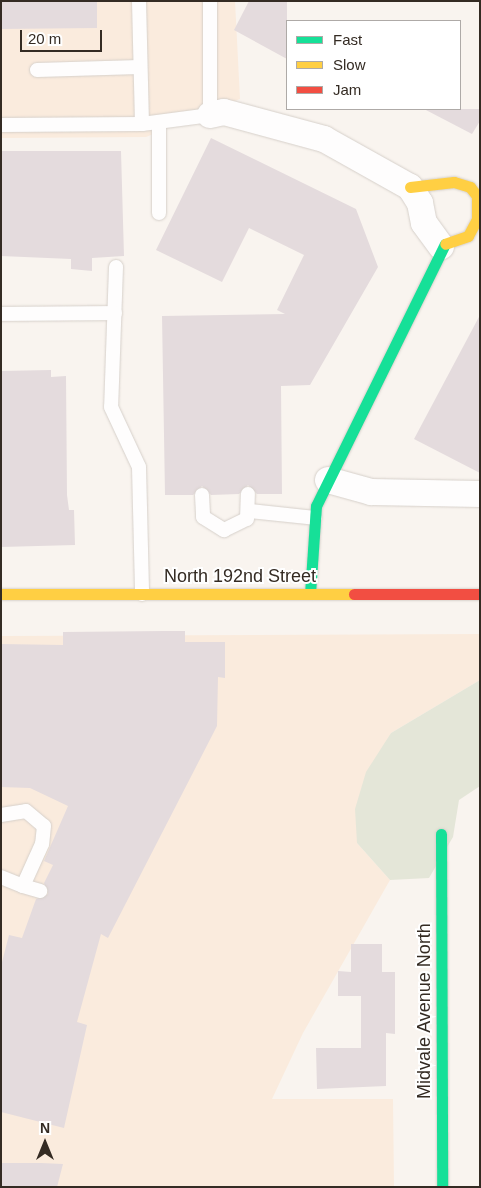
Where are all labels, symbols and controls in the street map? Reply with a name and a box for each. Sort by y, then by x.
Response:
scale bar [22,20,105,52]
legend [286,20,461,110]
text: 20 m [28,30,61,47]
text: Fast [333,31,362,48]
text: Slow [333,56,366,73]
text: Jam [333,81,361,98]
street label: North 192nd Street [164,565,316,587]
street label: Midvale Avenue North [413,923,435,1099]
north arrow [20,1118,70,1168]
text: N [40,1120,50,1136]

